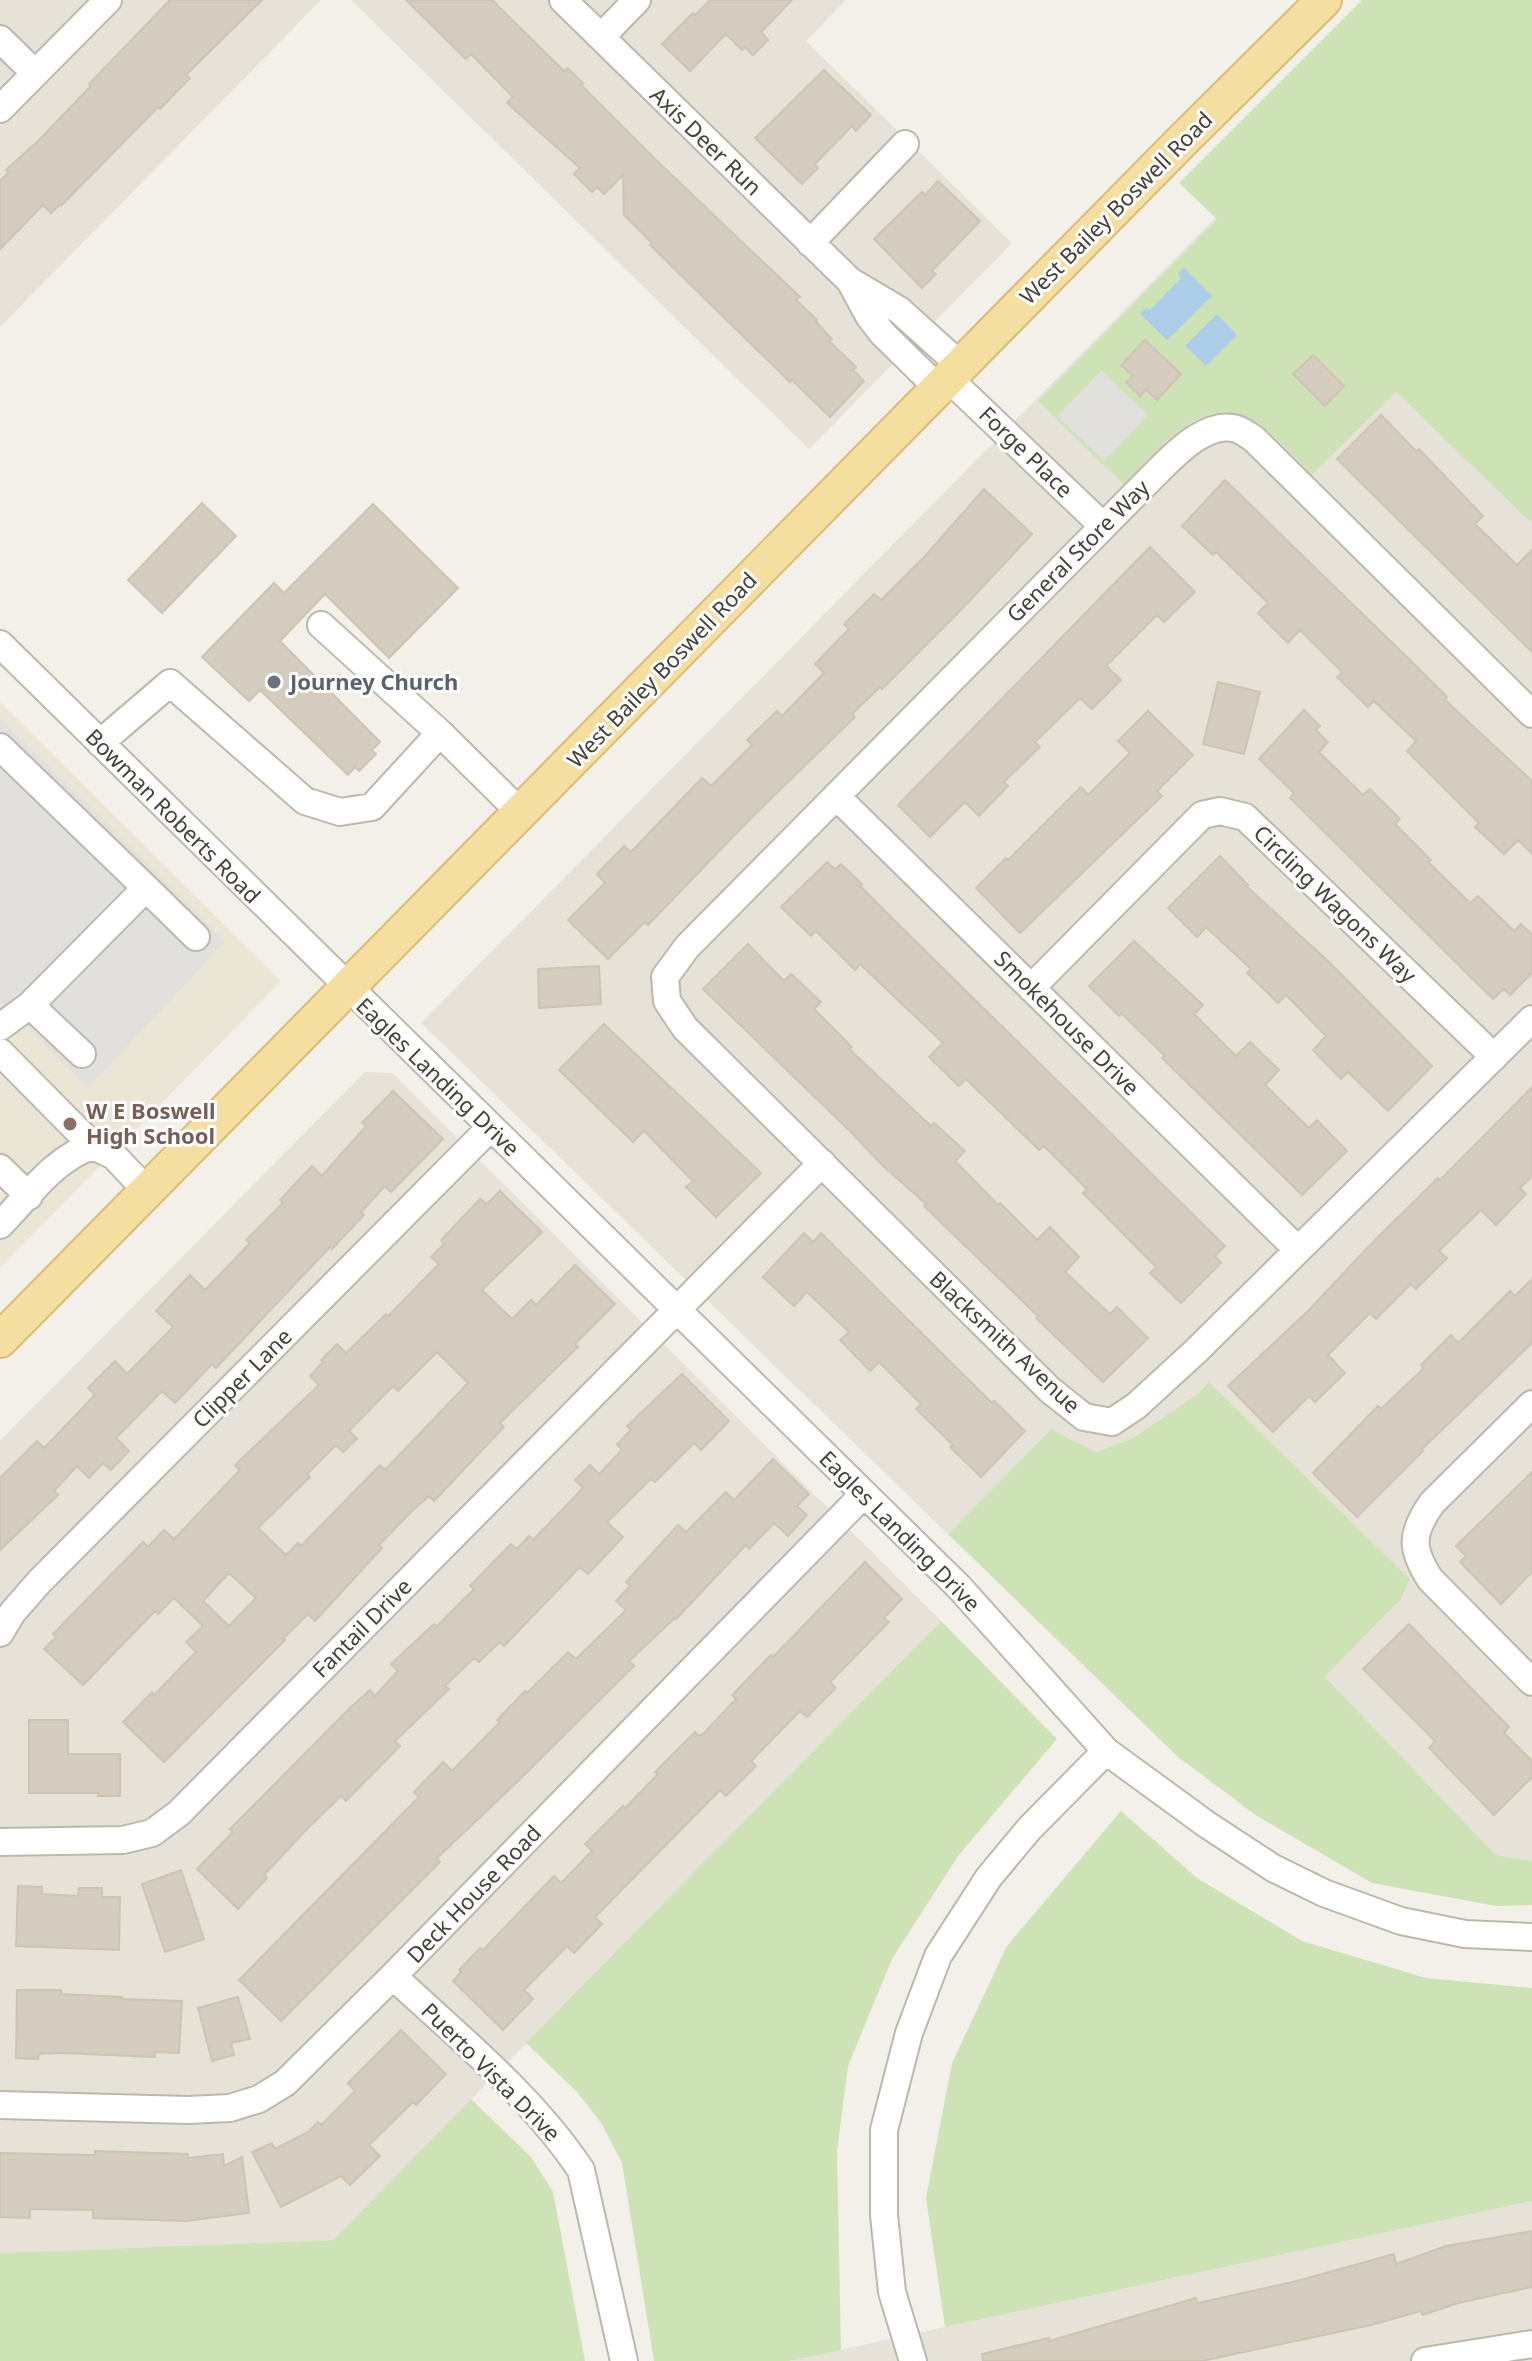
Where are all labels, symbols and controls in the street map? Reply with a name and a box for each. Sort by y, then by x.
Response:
street label: Axis Deer Run [644,79,769,201]
street label: West Bailey Boswell Road [1012,104,1218,310]
street label: Forge Place [973,399,1080,504]
street label: General Store Way [999,472,1156,628]
street label: West Bailey Boswell Road [560,565,763,774]
place label: Journey Church [288,666,458,696]
marker: Journey Church [265,673,283,691]
street label: Bowman Roberts Road [80,721,268,909]
street label: Circling Wagons Way [1248,818,1424,990]
street label: Smokehouse Drive [989,943,1147,1101]
street label: Eagles Landing Drive [350,990,527,1162]
place label: W E Boswell High School [86,1095,216,1150]
marker: W E Boswell High School [61,1115,79,1133]
street label: Blacksmith Avenue [924,1263,1088,1419]
street label: Clipper Lane [185,1321,298,1434]
street label: Eagles Landing Drive [814,1443,988,1617]
street label: Fantail Drive [305,1571,418,1684]
street label: Deck House Road [400,1818,547,1969]
street label: Puerto Vista Drive [416,1995,568,2147]

